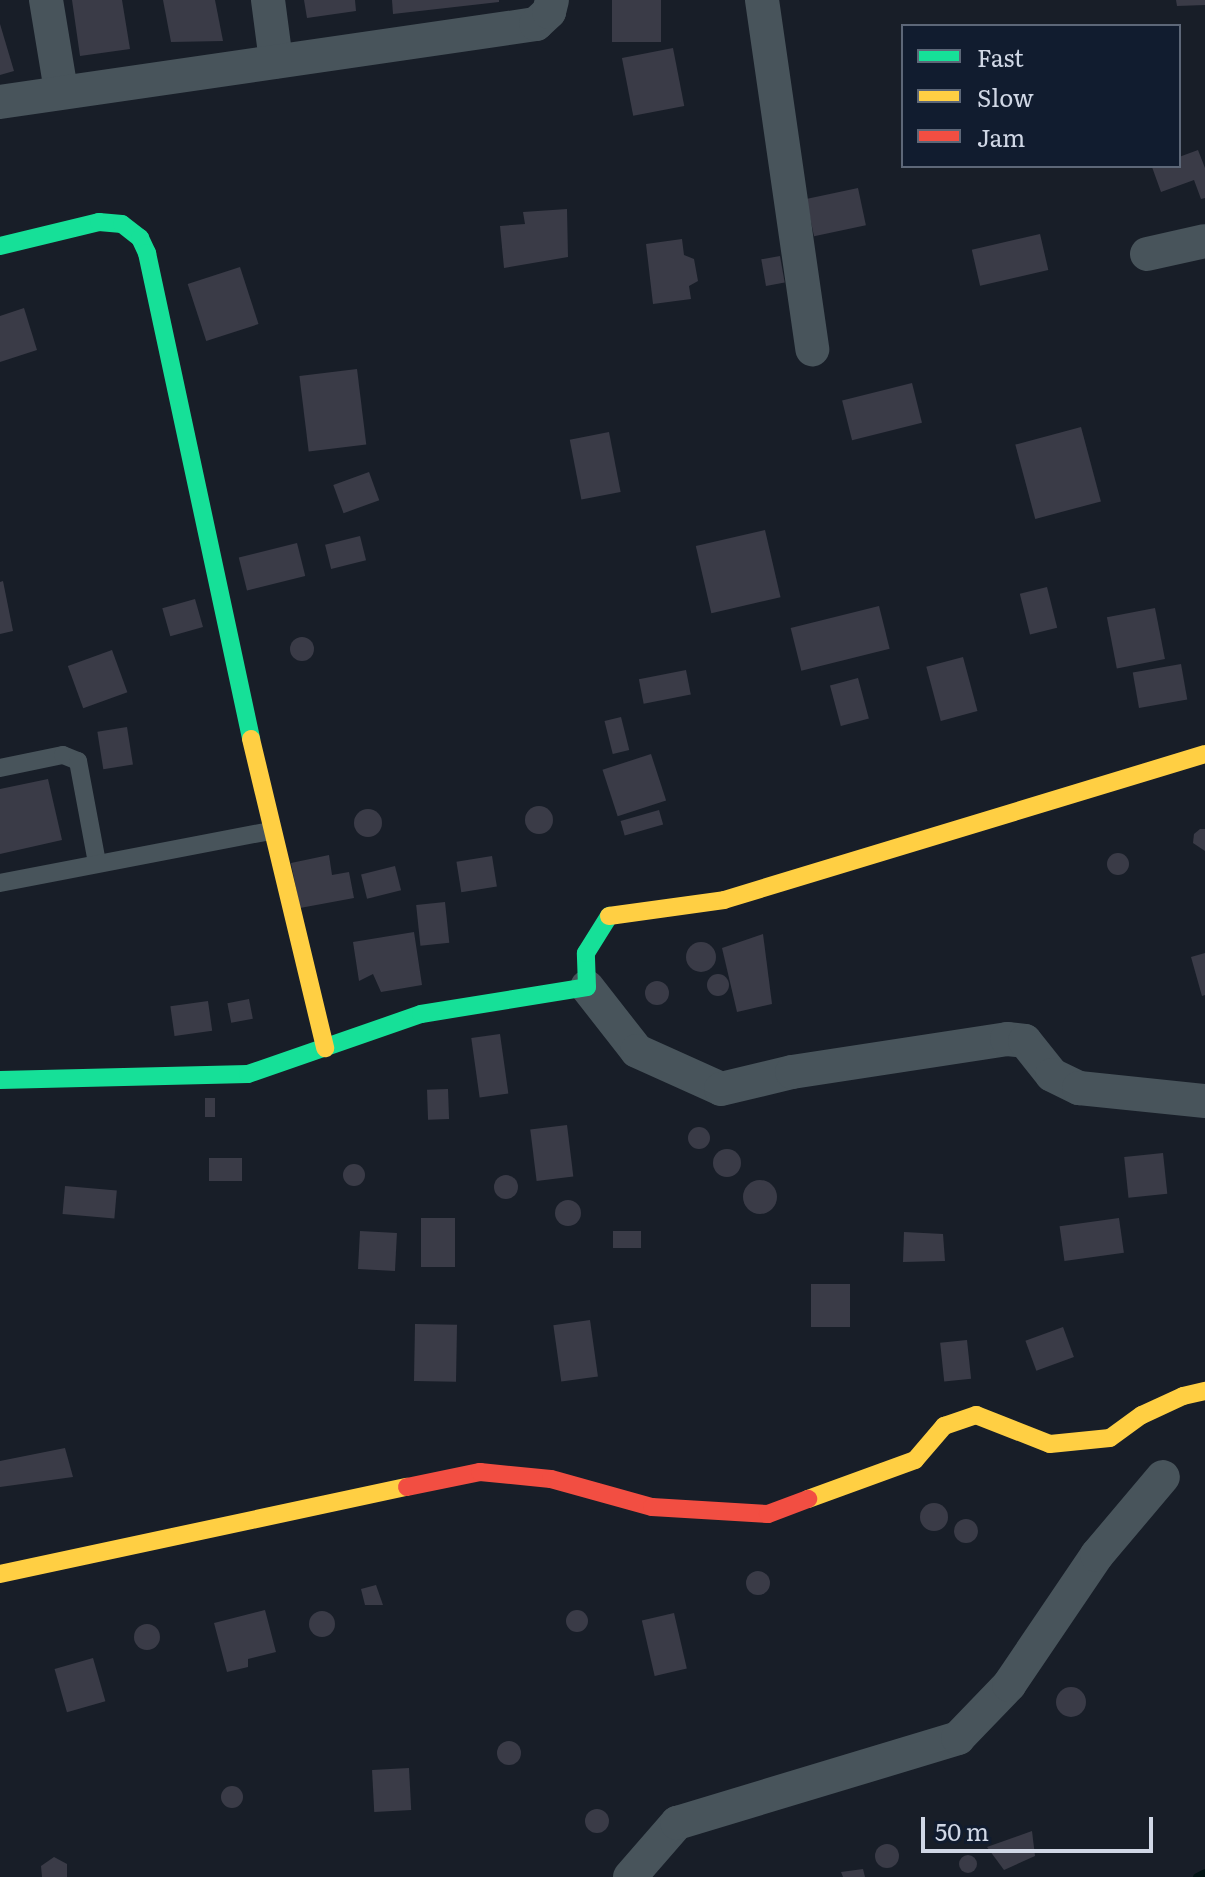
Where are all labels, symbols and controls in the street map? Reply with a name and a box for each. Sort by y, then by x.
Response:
legend [901,24,1181,168]
text: Fast [977,39,1024,74]
text: Slow [977,79,1034,114]
text: Jam [977,119,1025,154]
scale bar [925,1801,1157,1851]
text: 50 m [935,1813,989,1848]

